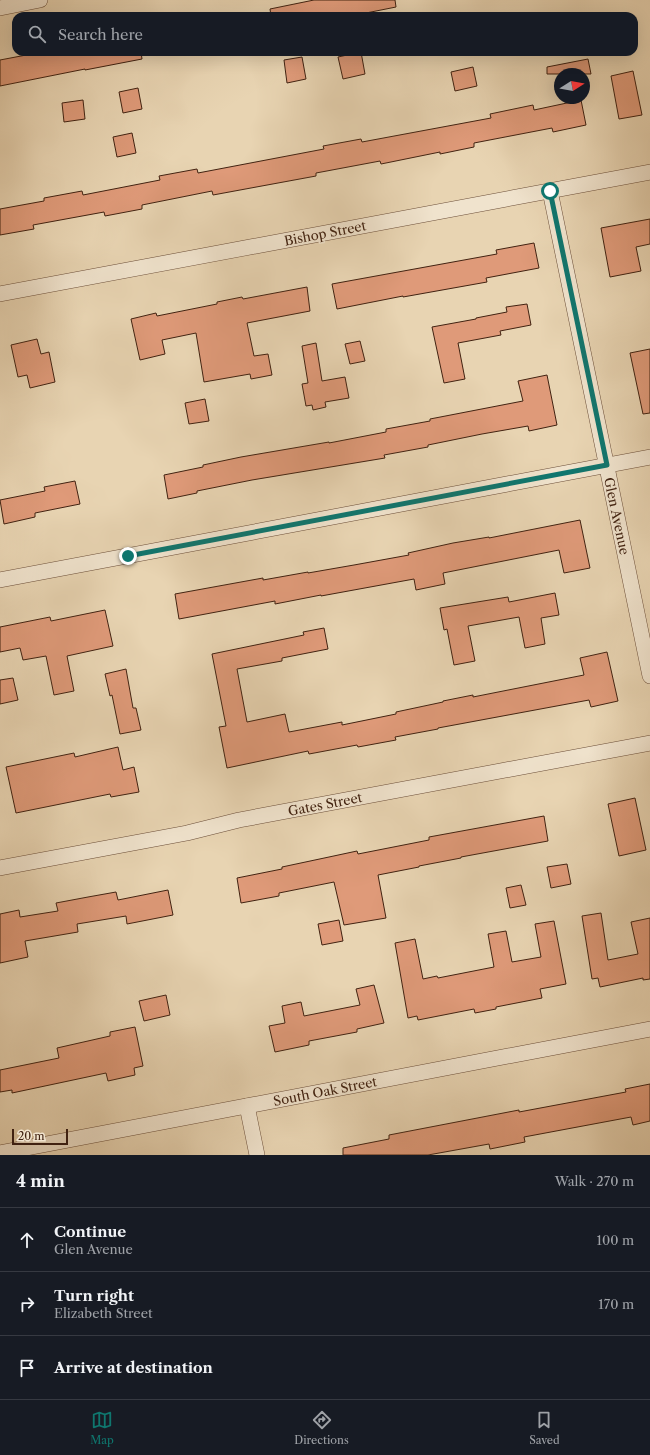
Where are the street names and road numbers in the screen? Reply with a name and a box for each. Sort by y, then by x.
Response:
street label: Bishop Street [283,217,368,249]
street label: Glen Avenue [601,476,633,556]
street label: Gates Street [287,789,364,819]
street label: South Oak Street [272,1073,379,1109]

